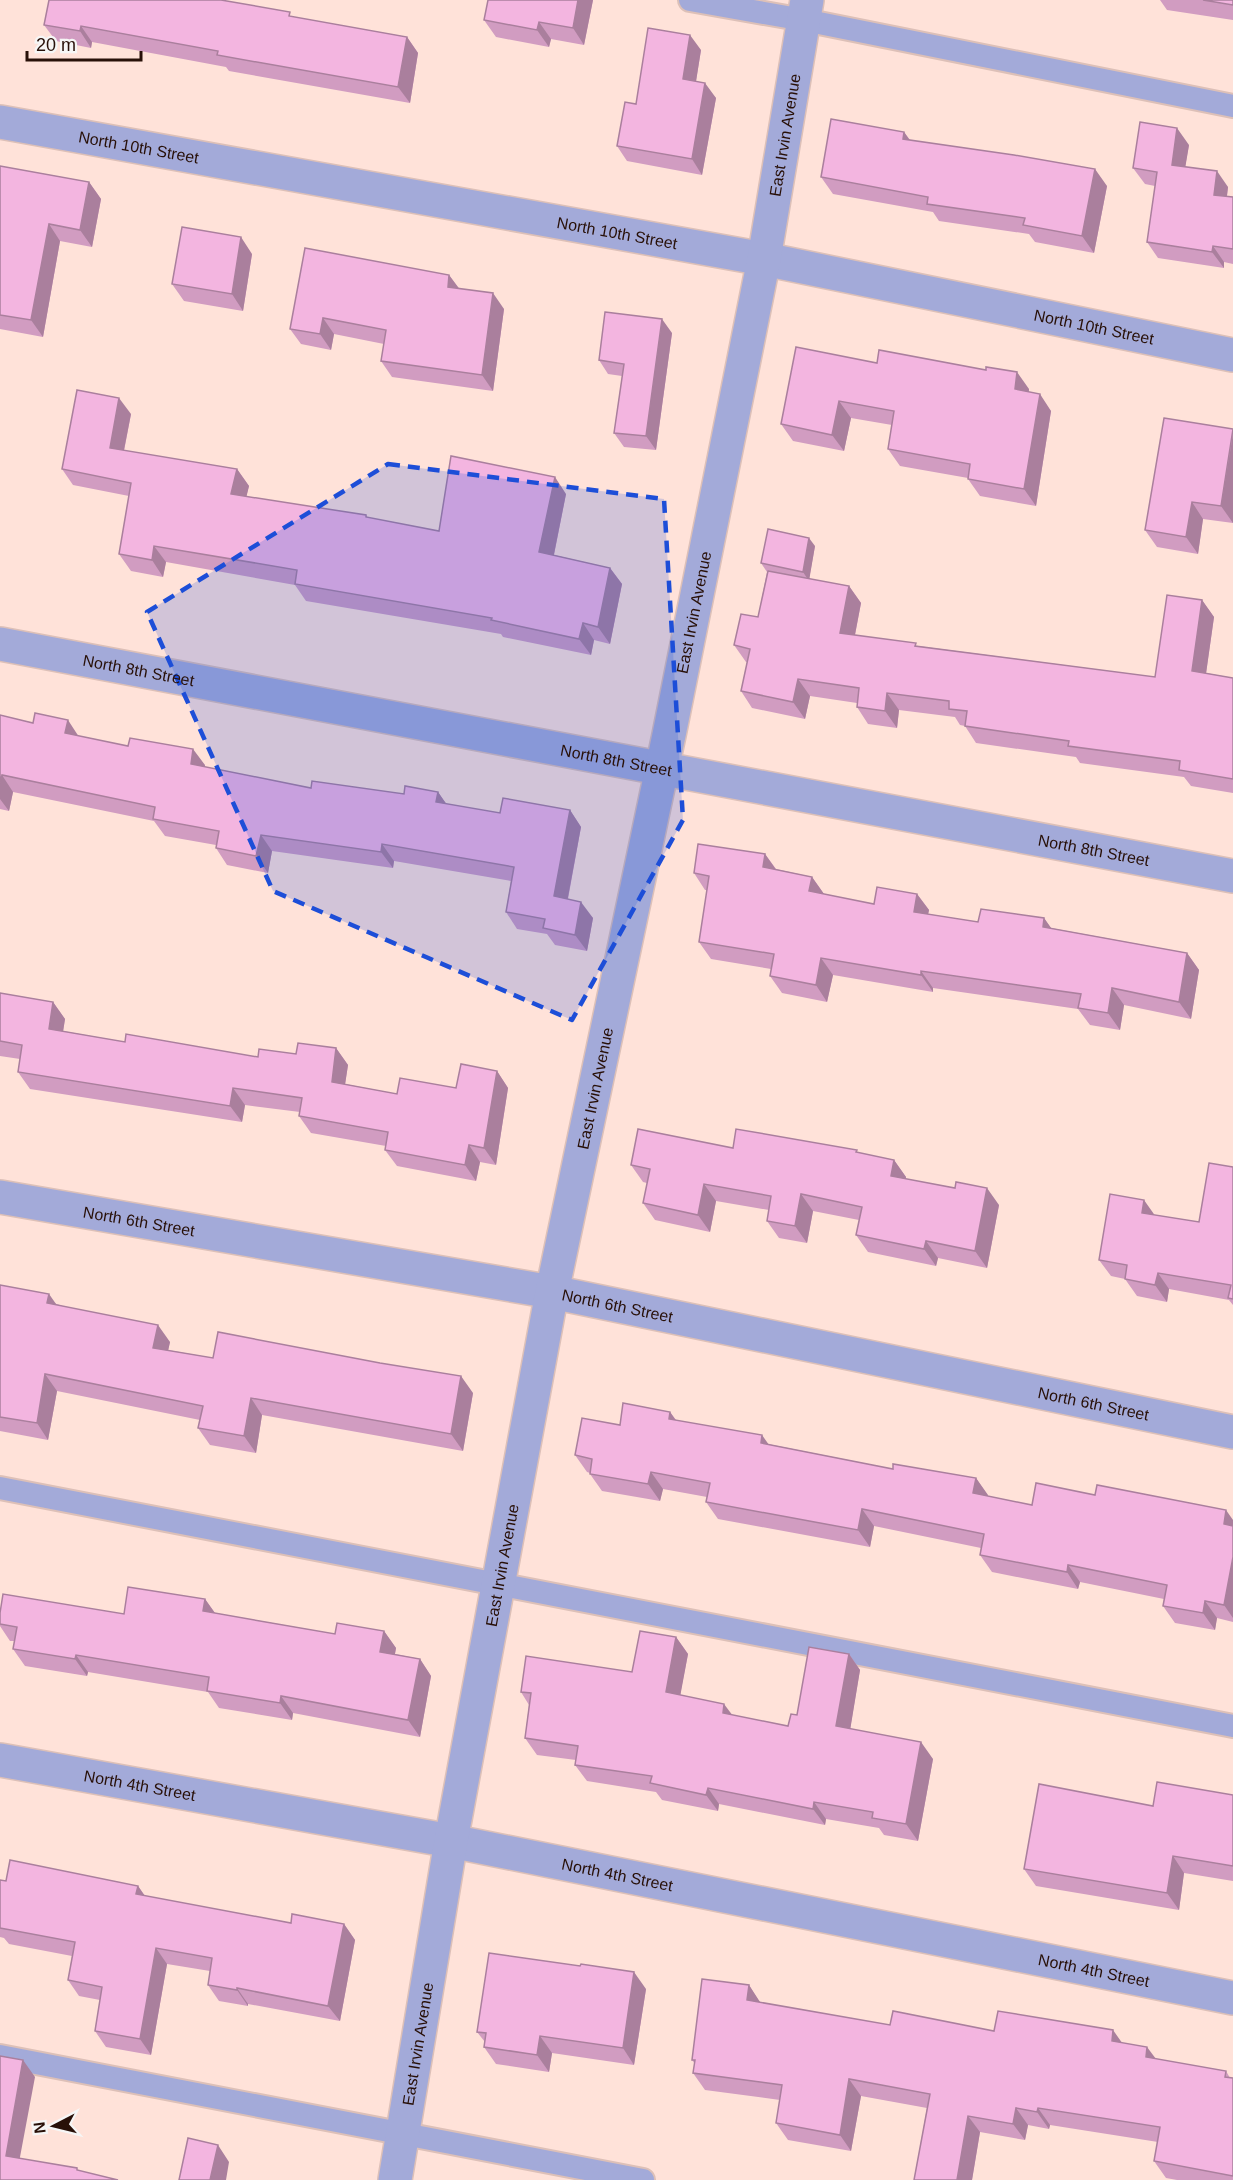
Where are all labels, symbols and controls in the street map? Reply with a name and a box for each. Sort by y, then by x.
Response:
scale bar [27,24,141,62]
text: 20 m [36,35,76,55]
street label: East Irvin Avenue [766,72,803,198]
street label: North 10th Street [77,128,201,166]
street label: North 10th Street [556,214,679,252]
street label: North 10th Street [1033,306,1156,347]
street label: East Irvin Avenue [673,550,714,675]
street label: North 8th Street [81,651,196,689]
street label: North 8th Street [559,741,674,779]
street label: North 8th Street [1037,831,1151,869]
street label: East Irvin Avenue [574,1026,616,1151]
street label: North 6th Street [82,1203,197,1239]
street label: North 6th Street [560,1286,675,1325]
street label: North 6th Street [1036,1384,1151,1423]
street label: East Irvin Avenue [482,1502,521,1628]
street label: North 4th Street [83,1767,197,1804]
street label: North 4th Street [560,1855,675,1894]
street label: North 4th Street [1037,1951,1152,1990]
street label: East Irvin Avenue [399,1981,436,2107]
north arrow [24,2096,84,2156]
text: N [30,2121,49,2135]

